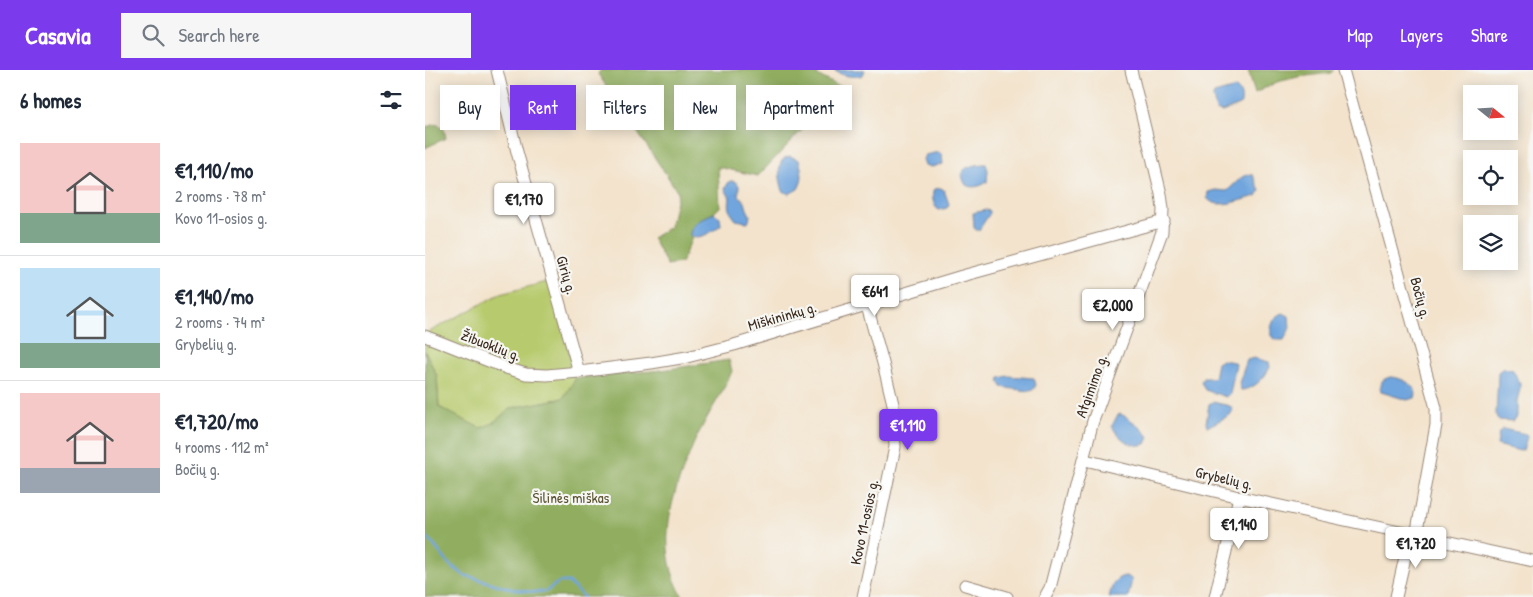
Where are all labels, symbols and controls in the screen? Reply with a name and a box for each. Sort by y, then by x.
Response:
search box [121,13,471,58]
text: Casavia [25,19,91,51]
icon: search [139,21,167,49]
text: Search here [179,22,260,48]
text: Map [1347,23,1373,48]
text: Layers [1401,23,1443,48]
text: Share [1471,23,1508,48]
chip: Buy [440,85,500,130]
chip: Rent [510,85,576,130]
chip: Filters [586,85,664,130]
chip: New [674,85,736,130]
chip: Apartment [746,85,852,130]
north arrow [1463,85,1517,140]
map controls [1463,85,1518,270]
text: 6 homes [20,86,81,115]
icon: filters [377,86,405,114]
button: locate [1463,150,1518,205]
text: €1,110/mo [175,156,253,185]
icon: home [60,163,120,223]
pin: €1,170 [483,182,565,225]
text: 2 rooms · 78 m² [175,185,266,207]
text: €1,170 [505,188,543,210]
text: Kovo 11-osios g. [175,207,267,229]
button: layers [1463,215,1518,270]
street label: Girių g. [552,253,582,297]
pin: €641 [845,274,905,317]
street label: Bočių g. [1405,275,1437,321]
text: €641 [862,280,888,302]
text: €1,140/mo [175,282,254,311]
icon: home [60,288,120,348]
pin: €2,000 [1072,288,1154,331]
text: €2,000 [1093,294,1133,316]
street label: Miškininkų g. [745,296,819,336]
text: 2 rooms · 74 m² [175,311,265,333]
street label: Žibuoklių g. [458,324,524,366]
text: Grybelių g. [175,333,237,355]
street label: Atgimimo g. [1070,352,1112,420]
text: €1,720/mo [175,407,258,436]
pin: €1,110 [867,408,949,451]
icon: home [60,413,120,473]
text: €1,110 [890,414,926,436]
text: 4 rooms · 112 m² [175,436,269,458]
text: Bočių g. [175,458,220,480]
street label: Grybelių g. [1193,461,1255,495]
street label: Kovo 11-osios g. [845,477,883,567]
park label: Šilinės miškas [533,487,610,508]
pin: €1,140 [1198,508,1280,550]
text: €1,140 [1221,513,1257,535]
pin: €1,720 [1375,526,1457,569]
text: €1,720 [1396,532,1436,554]

